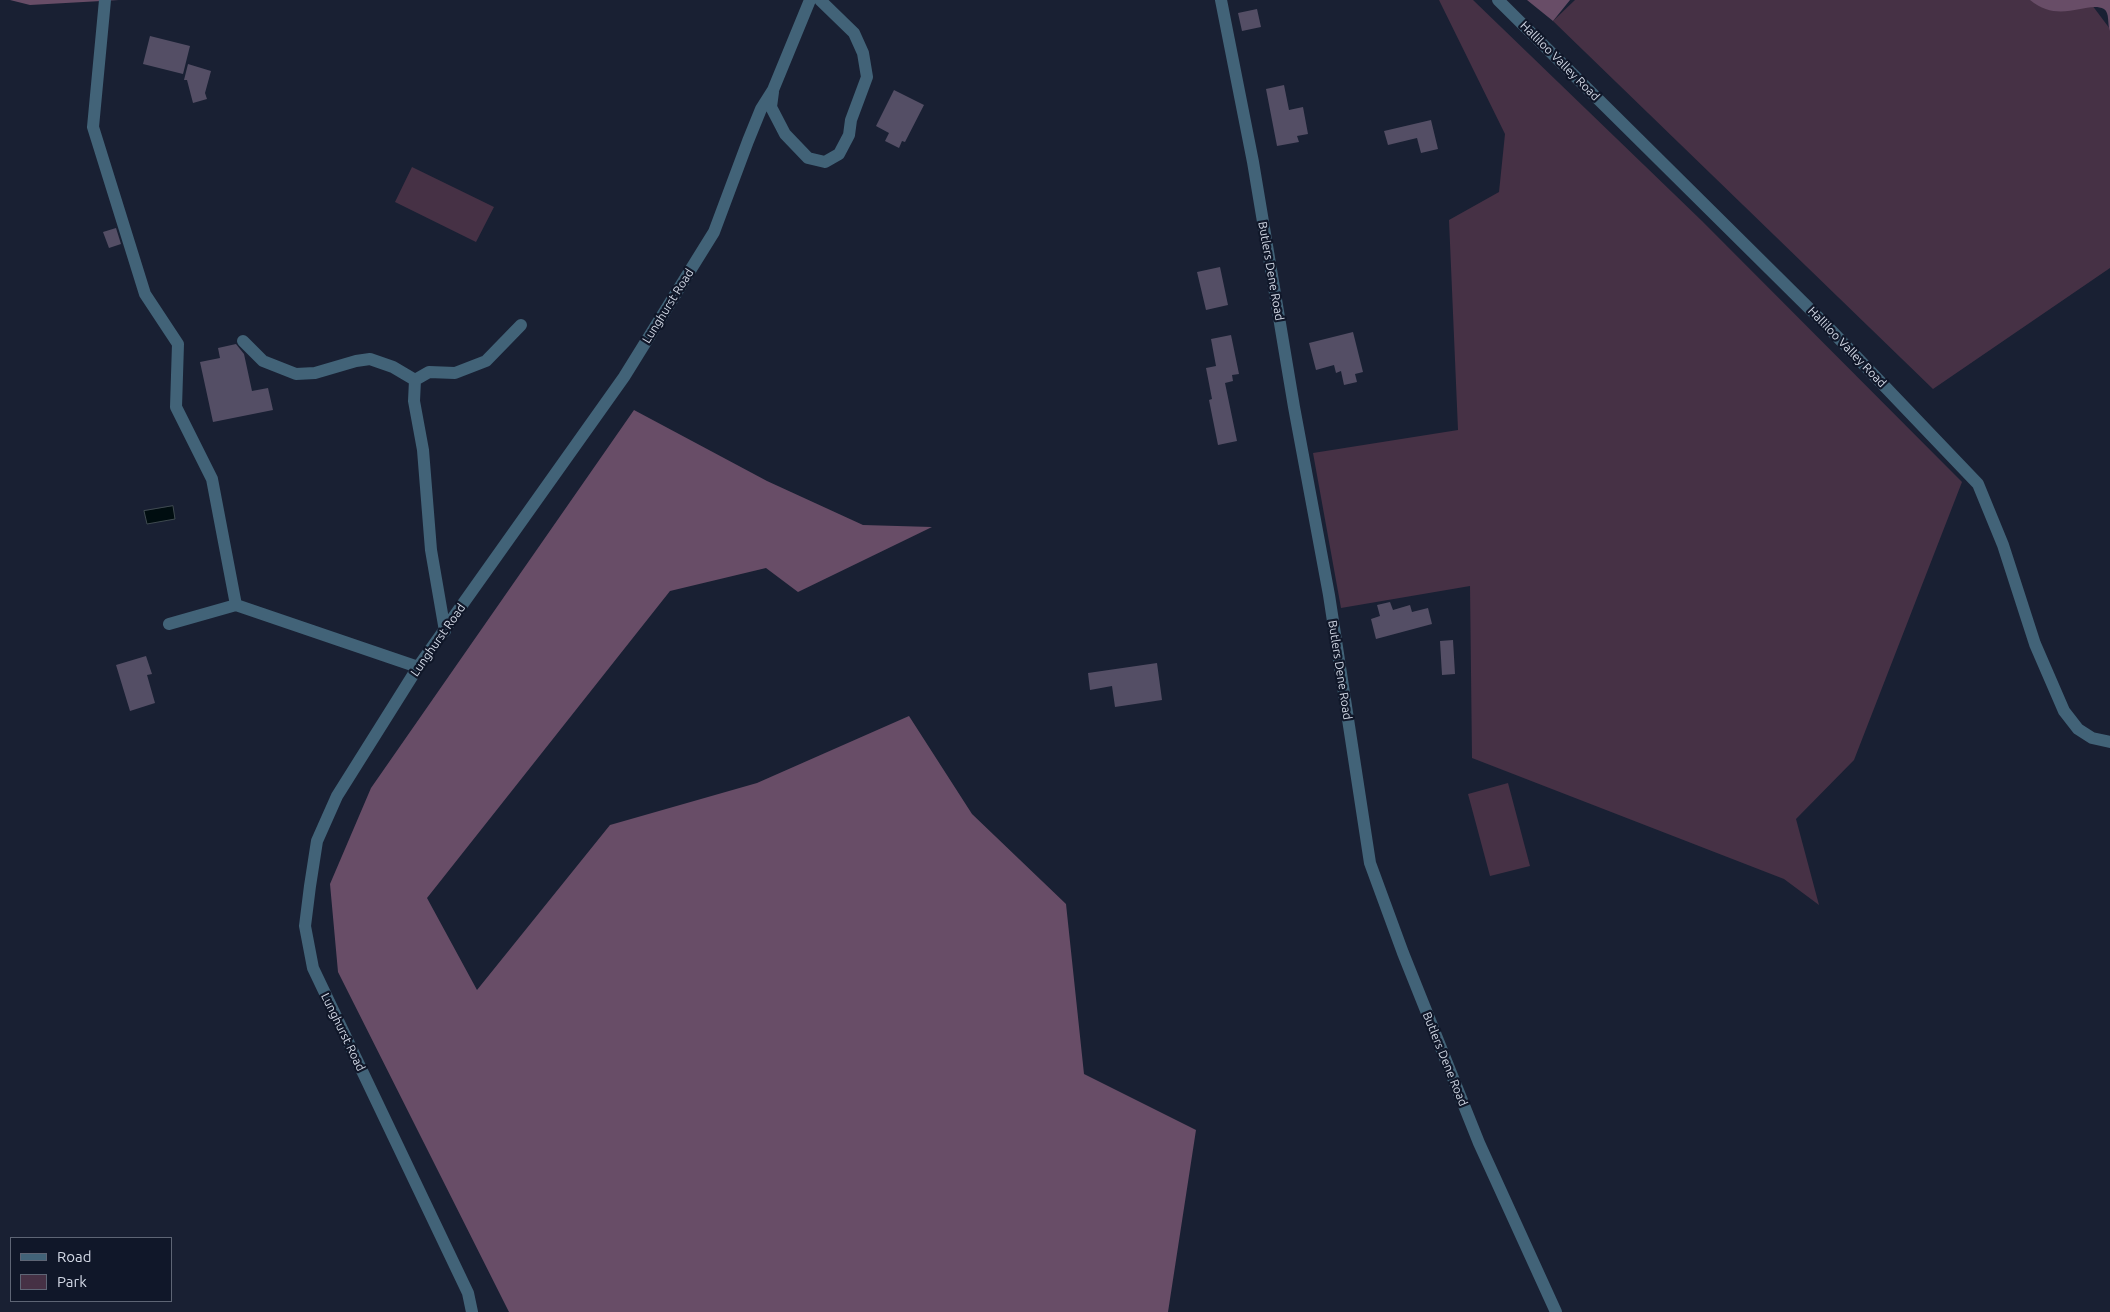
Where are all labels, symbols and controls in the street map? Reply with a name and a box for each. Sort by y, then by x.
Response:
street label: Halliloo Valley Road [1517,18,1603,104]
street label: Butlers Dene Road [1255,220,1287,322]
street label: Lunghurst Road [639,266,697,346]
street label: Halliloo Valley Road [1805,304,1889,390]
street label: Lunghurst Road [408,601,468,679]
street label: Butlers Dene Road [1325,619,1355,721]
street label: Lunghurst Road [318,991,368,1073]
street label: Butlers Dene Road [1420,1010,1470,1108]
legend [10,1237,172,1302]
text: Road [57,1248,92,1265]
text: Park [57,1273,87,1290]

